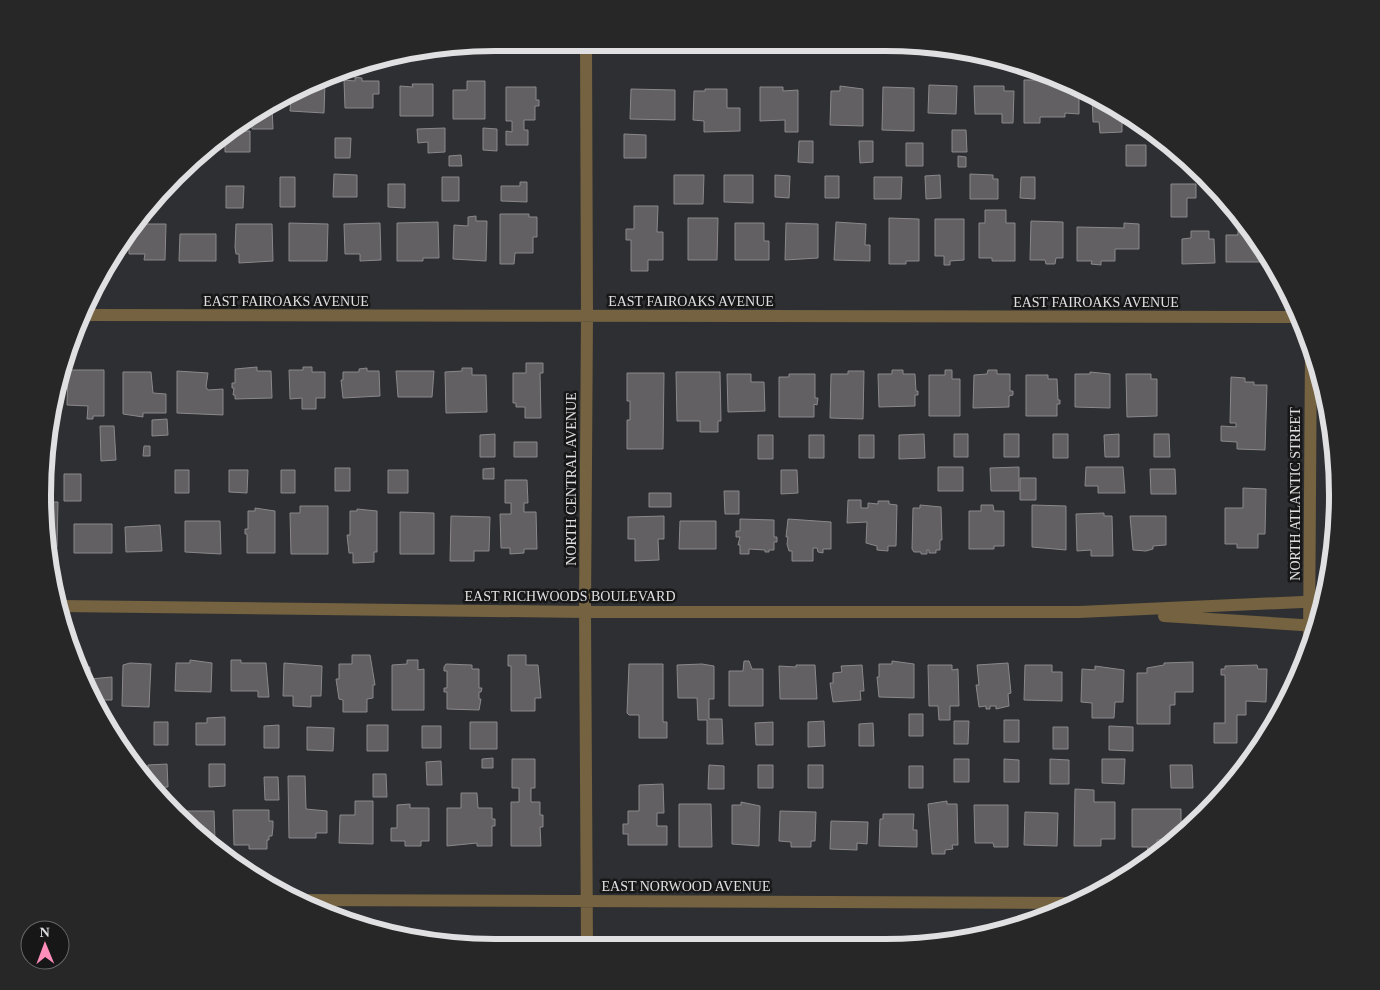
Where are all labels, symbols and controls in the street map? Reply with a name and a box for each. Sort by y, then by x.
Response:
street label: EAST FAIROAKS AVENUE [203,294,369,309]
street label: EAST FAIROAKS AVENUE [608,294,774,309]
street label: EAST FAIROAKS AVENUE [1013,295,1179,310]
street label: NORTH CENTRAL AVENUE [564,392,579,566]
street label: NORTH ATLANTIC STREET [1288,407,1303,581]
street label: EAST RICHWOODS BOULEVARD [464,589,676,604]
street label: EAST NORWOOD AVENUE [601,879,771,894]
north arrow [20,920,70,970]
text: N [40,925,50,940]

